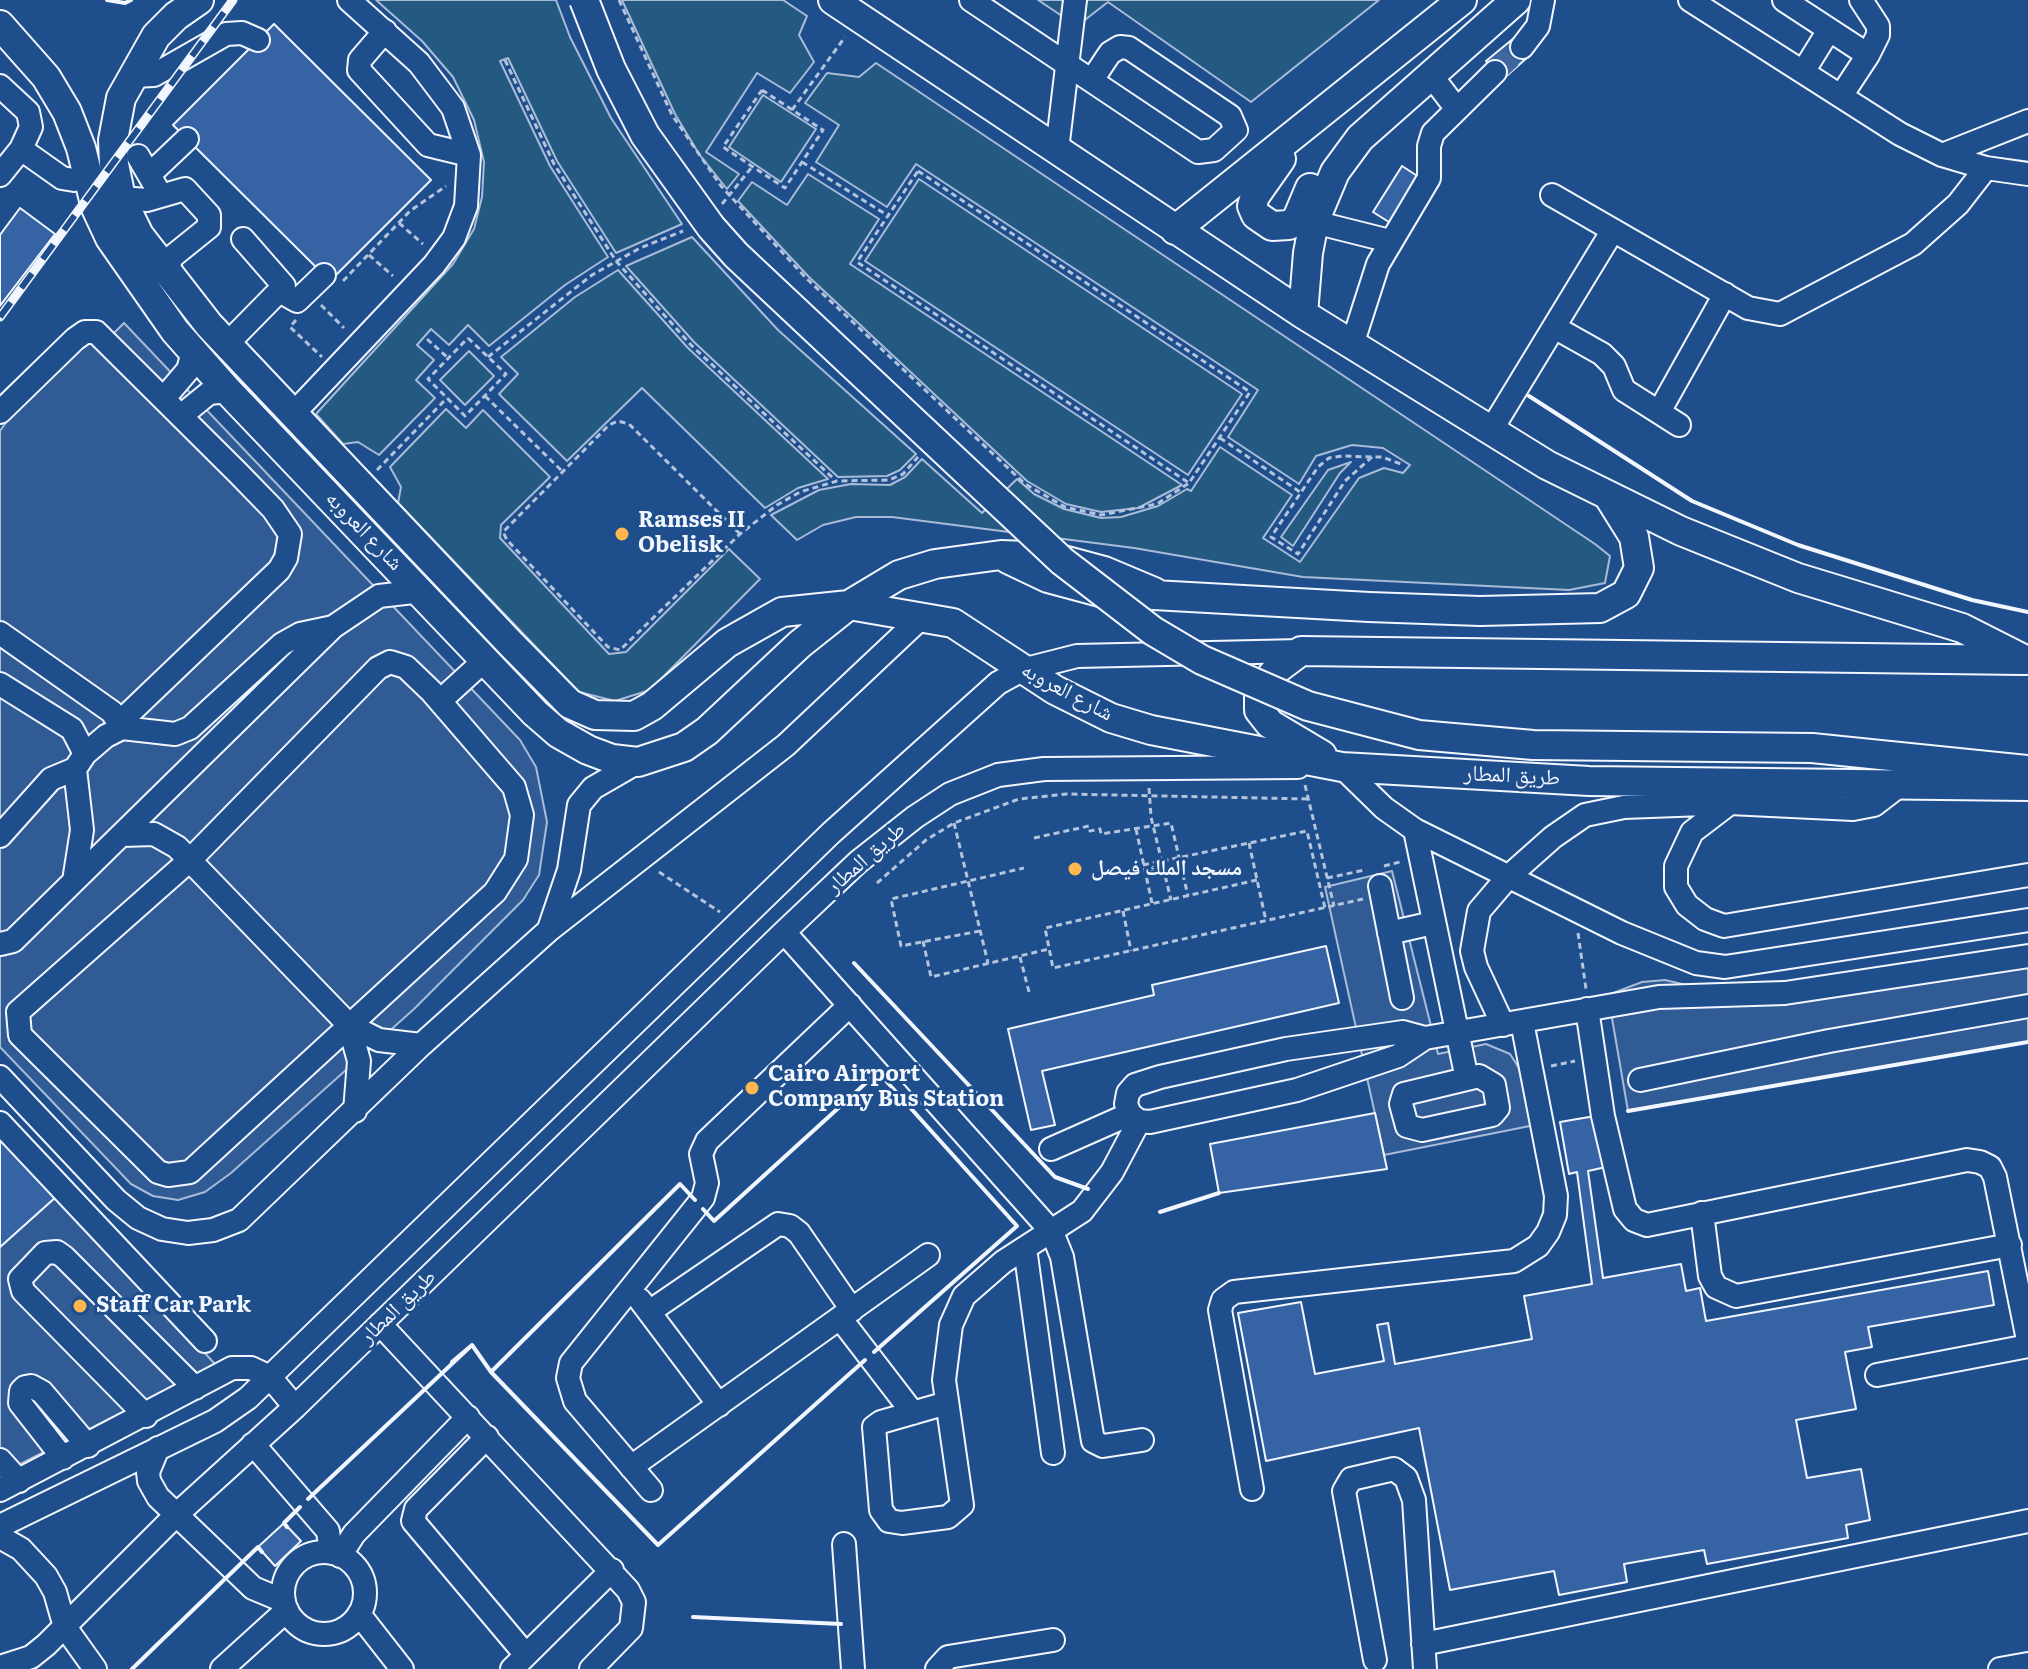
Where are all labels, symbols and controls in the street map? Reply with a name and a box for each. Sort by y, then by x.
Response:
street label: شارع العروبه [320,486,408,576]
place label: Ramses II Obelisk [638,508,745,560]
marker: Ramses II Obelisk [613,525,631,543]
street label: شارع العروبه [1016,657,1118,727]
street label: طريق المطار [1463,760,1561,792]
street label: طريق المطار [821,816,911,900]
place label: مسجد الملك فيصل [1091,856,1242,882]
marker: مسجد الملك فيصل [1066,860,1084,878]
place label: Cairo Airport Company Bus Station [768,1062,1004,1114]
marker: Cairo Airport Company Bus Station [743,1079,761,1097]
street label: طريق المطار [354,1264,442,1350]
place label: Staff Car Park [96,1293,251,1319]
marker: Staff Car Park [71,1297,89,1315]

